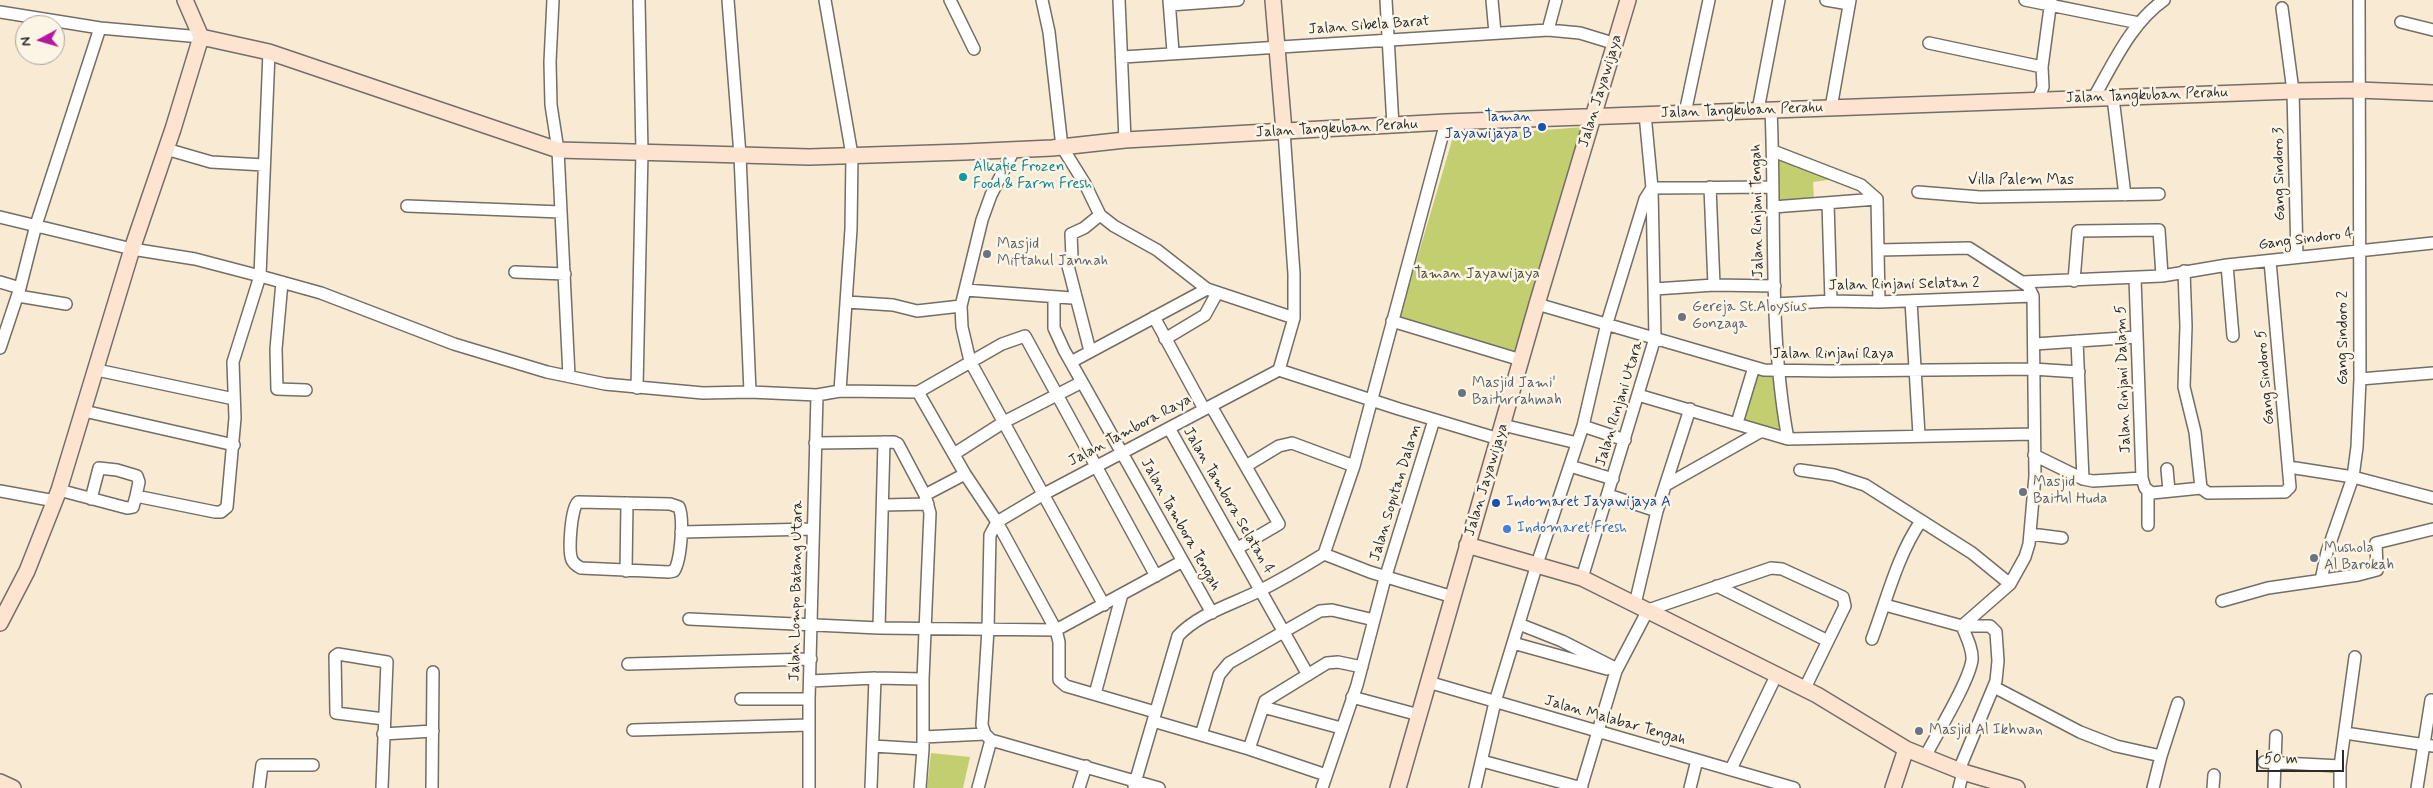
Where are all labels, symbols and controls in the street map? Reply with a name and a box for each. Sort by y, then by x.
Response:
street label: Jalan Sibela Barat [1308,13,1430,39]
north arrow [15,15,65,65]
street label: Jalan Jayawijaya [1575,32,1627,150]
text: N [17,36,36,47]
street label: Jalan Tangkuban Perahu [2065,84,2229,108]
street label: Jalan Tangkuban Perahu [1660,99,1824,123]
place label: Taman Jayawijaya B [1444,109,1532,144]
street label: Jalan Tangkuban Perahu [1255,116,1419,142]
marker: Taman Jayawijaya B [1536,121,1548,133]
street label: Gang Sindoro 3 [2270,127,2290,221]
street label: Jalan Rinjani Tengah [1748,144,1768,278]
place label: Alkafie Frozen Food & Farm Fresh [973,159,1092,194]
marker: Alkafie Frozen Food & Farm Fresh [957,171,969,183]
street label: Villa Palem Mas [1968,172,2074,190]
street label: Gang Sindoro 4 [2257,225,2355,255]
place label: Masjid Miftahul Jannah [997,236,1108,271]
marker: Masjid Miftahul Jannah [981,248,993,260]
park label: Taman Jayawijaya [1414,266,1540,284]
street label: Jalan Rinjani Selatan 2 [1828,275,1980,295]
street label: Gang Sindoro 2 [2335,291,2353,385]
place label: Gereja St.Aloysius Gonzaga [1692,299,1807,334]
street label: Jalan Rinjani Dalam 5 [2112,304,2136,454]
marker: Gereja St.Aloysius Gonzaga [1676,311,1688,323]
street label: Gang Sindoro 5 [2253,328,2279,426]
street label: Jalan Rinjani Utara [1592,339,1648,469]
street label: Jalan Rinjani Raya [1772,346,1894,364]
place label: Masjid Jami' Baiturrahmah [1472,375,1562,410]
marker: Masjid Jami' Baiturrahmah [1456,387,1468,399]
street label: Jalan Tambora Raya [1066,391,1194,471]
street label: Jalan Jayawijaya [1461,421,1513,539]
street label: Jalan Soputan Dalam [1367,422,1425,564]
street label: Jalan Tambora Selatan 4 [1178,424,1278,578]
street label: Jalan Tambora Tengah [1136,456,1224,594]
place label: Masjid Baitul Huda [2033,474,2107,509]
marker: Masjid Baitul Huda [2017,486,2029,498]
place label: Indomaret Jayawijaya A [1506,494,1671,512]
marker: Indomaret Jayawijaya A [1490,497,1502,509]
street label: Jalan Lompo Batang Utara [786,500,808,682]
place label: Indomaret Fresh [1517,520,1627,538]
marker: Indomaret Fresh [1501,523,1513,535]
place label: Mushola Al Barokah [2324,540,2394,575]
marker: Mushola Al Barokah [2308,552,2320,564]
street label: Jalan Malabar Tengah [1542,692,1688,750]
place label: Masjid Al Ikhwan [1929,722,2043,740]
marker: Masjid Al Ikhwan [1913,725,1925,737]
scale bar [2258,740,2346,772]
text: 50 m [2264,749,2298,769]

